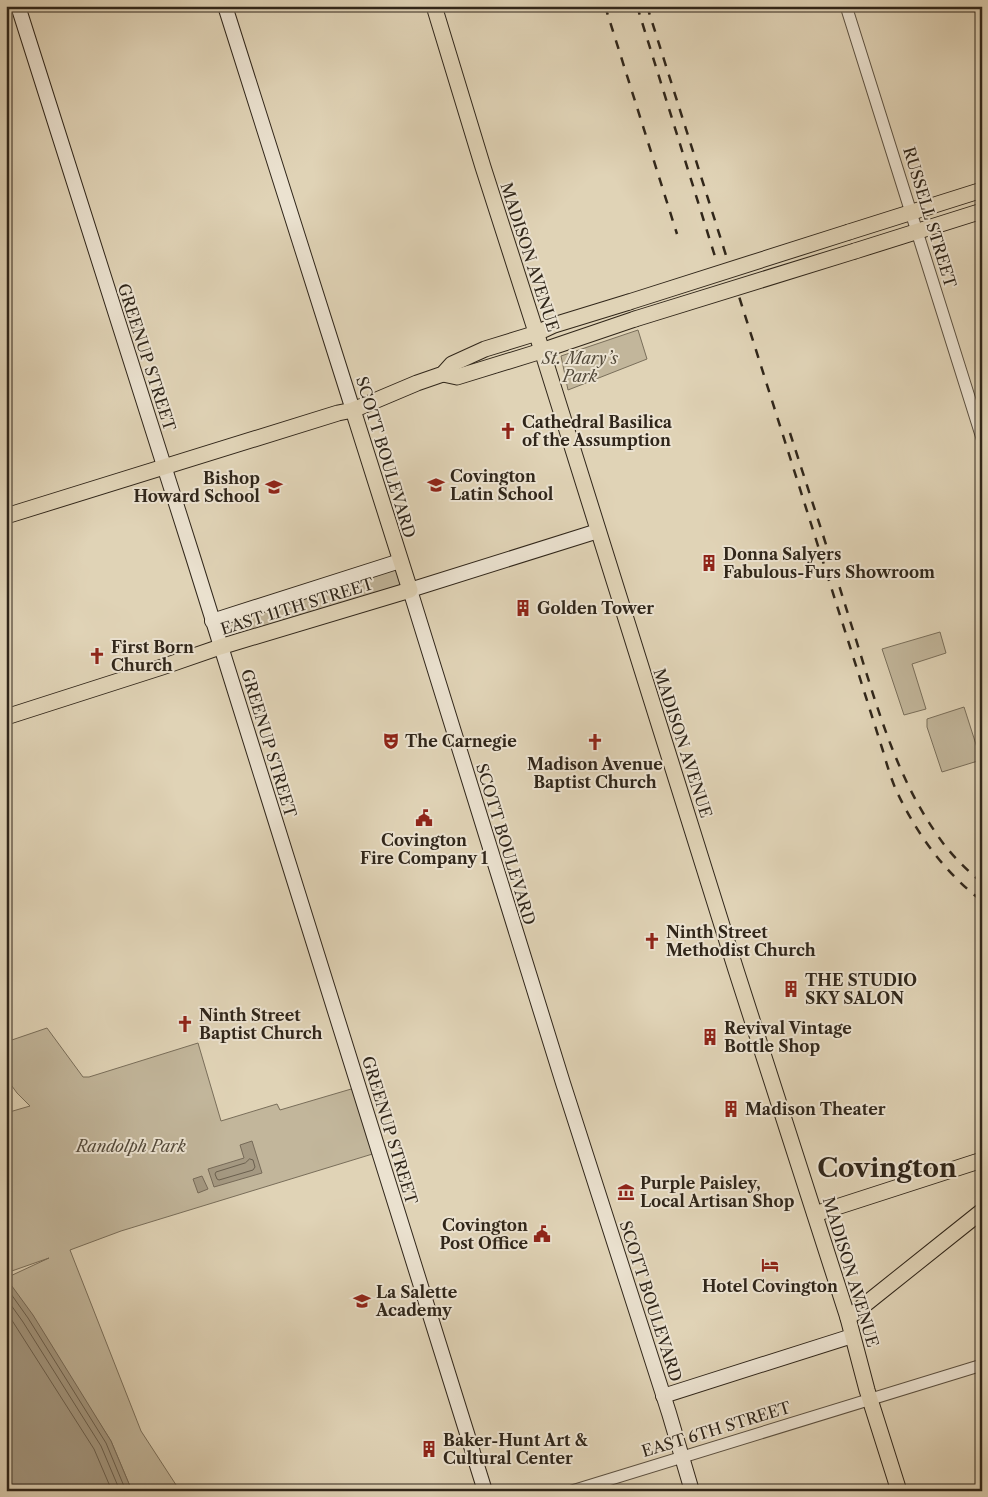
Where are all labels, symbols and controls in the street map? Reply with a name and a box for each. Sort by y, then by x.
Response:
street label: RUSSELL STREET [899,144,961,290]
street label: MADISON AVENUE [496,180,564,334]
street label: GREENUP STREET [114,281,180,433]
park label: St. Mary’s Park [541,348,618,386]
street label: SCOTT BOULEVARD [352,374,420,540]
place label: Cathedral Basilica of the Assumption [522,412,673,450]
church icon: Cathedral Basilica of the Assumption [498,421,518,441]
place label: Covington Latin School [450,466,554,504]
place label: Bishop Howard School [133,468,260,506]
school or university icon: Covington Latin School [426,475,446,495]
school or university icon: Bishop Howard School [264,477,284,497]
place label: Donna Salyers Fabulous-Furs Showroom [723,544,935,582]
building icon: Donna Salyers Fabulous-Furs Showroom [699,553,719,573]
street label: EAST 11TH STREET [218,573,376,639]
building icon: Golden Tower [513,598,533,618]
place label: Golden Tower [537,598,654,618]
place label: First Born Church [111,637,194,675]
church icon: First Born Church [87,646,107,666]
street label: GREENUP STREET [237,666,301,820]
street label: MADISON AVENUE [649,666,717,820]
theatre icon: The Carnegie [381,731,401,751]
place label: The Carnegie [405,731,517,751]
church icon: Madison Avenue Baptist Church [585,732,605,752]
place label: Madison Avenue Baptist Church [527,754,663,792]
street label: SCOTT BOULEVARD [472,761,540,927]
public building icon: Covington Fire Company 1 [414,808,434,828]
place label: Covington Fire Company 1 [360,830,489,868]
place label: Ninth Street Methodist Church [666,922,816,960]
church icon: Ninth Street Methodist Church [642,931,662,951]
place label: THE STUDIO SKY SALON [805,970,917,1008]
building icon: THE STUDIO SKY SALON [781,979,801,999]
place label: Ninth Street Baptist Church [199,1005,323,1043]
church icon: Ninth Street Baptist Church [175,1014,195,1034]
place label: Revival Vintage Bottle Shop [724,1018,852,1056]
building icon: Revival Vintage Bottle Shop [700,1027,720,1047]
street label: GREENUP STREET [358,1053,422,1207]
building icon: Madison Theater [721,1099,741,1119]
place label: Madison Theater [745,1099,886,1119]
park label: Randolph Park [74,1136,186,1156]
district label: Covington [817,1152,957,1184]
place label: Purple Paisley, Local Artisan Shop [640,1173,795,1211]
museum icon: Purple Paisley, Local Artisan Shop [616,1182,636,1202]
street label: MADISON AVENUE [819,1194,883,1350]
place label: Covington Post Office [439,1215,528,1253]
street label: SCOTT BOULEVARD [616,1218,686,1384]
public building icon: Covington Post Office [532,1224,552,1244]
hotel icon: Hotel Covington [760,1255,780,1275]
place label: Hotel Covington [702,1276,838,1296]
place label: La Salette Academy [375,1282,458,1320]
school or university icon: La Salette Academy [352,1291,372,1311]
street label: EAST 6TH STREET [639,1397,793,1461]
place label: Baker-Hunt Art & Cultural Center [443,1430,588,1468]
building icon: Baker-Hunt Art & Cultural Center [419,1439,439,1459]

